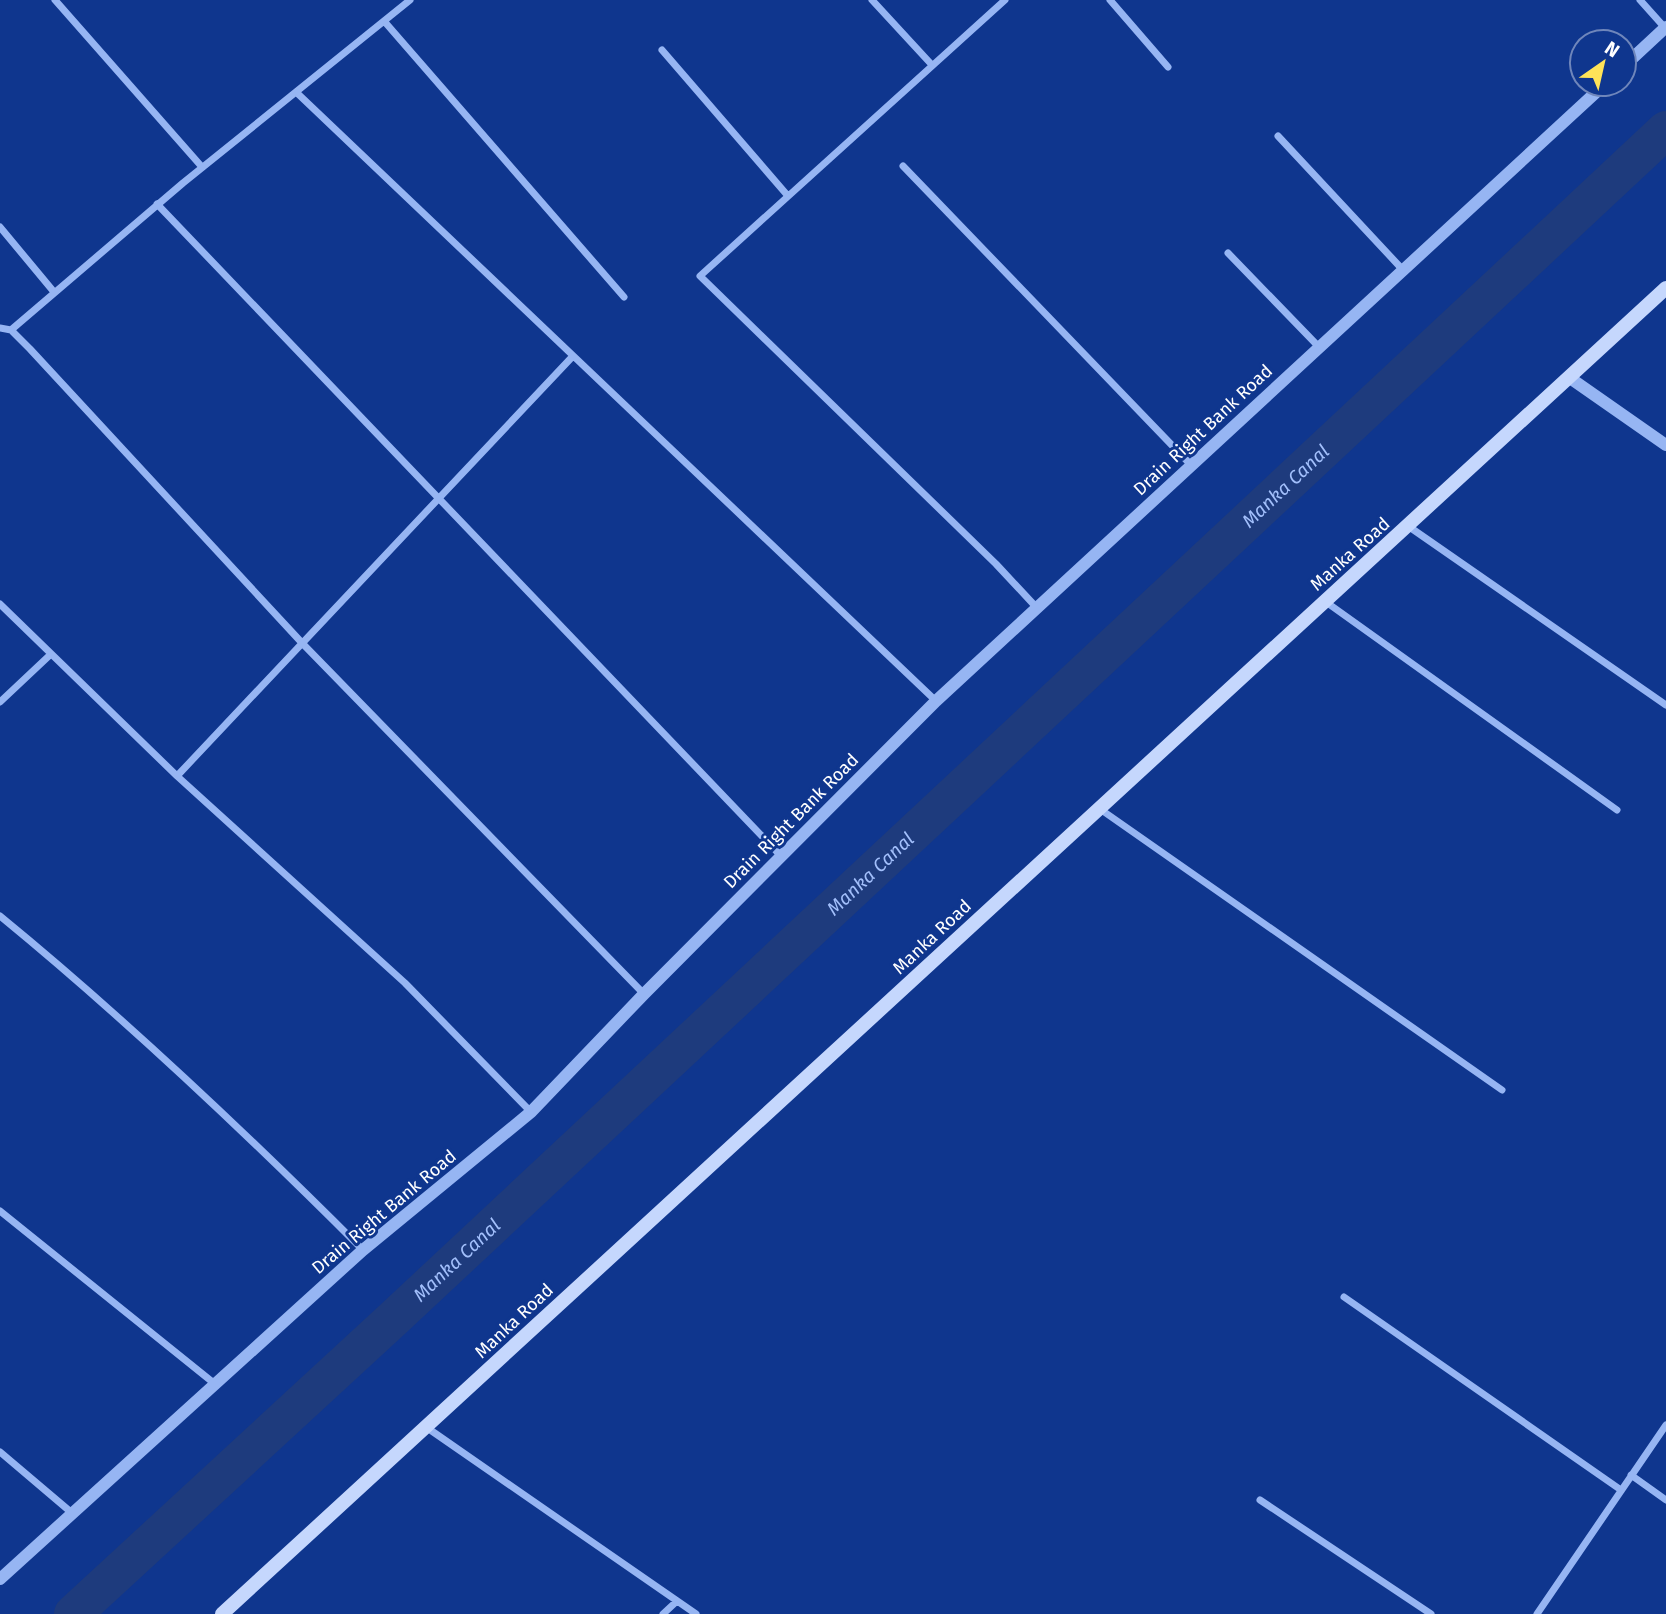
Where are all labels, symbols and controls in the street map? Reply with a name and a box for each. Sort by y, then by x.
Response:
north arrow [1568,28,1638,98]
text: N [1601,36,1624,62]
street label: Drain Right Bank Road [1129,360,1277,500]
water label: Manka Canal [1237,439,1334,532]
street label: Manka Road [1306,513,1394,595]
street label: Drain Right Bank Road [719,749,863,893]
water label: Manka Canal [822,827,918,920]
street label: Manka Road [888,895,976,979]
street label: Drain Right Bank Road [307,1145,461,1279]
water label: Manka Canal [408,1214,505,1306]
street label: Manka Road [470,1279,558,1363]

